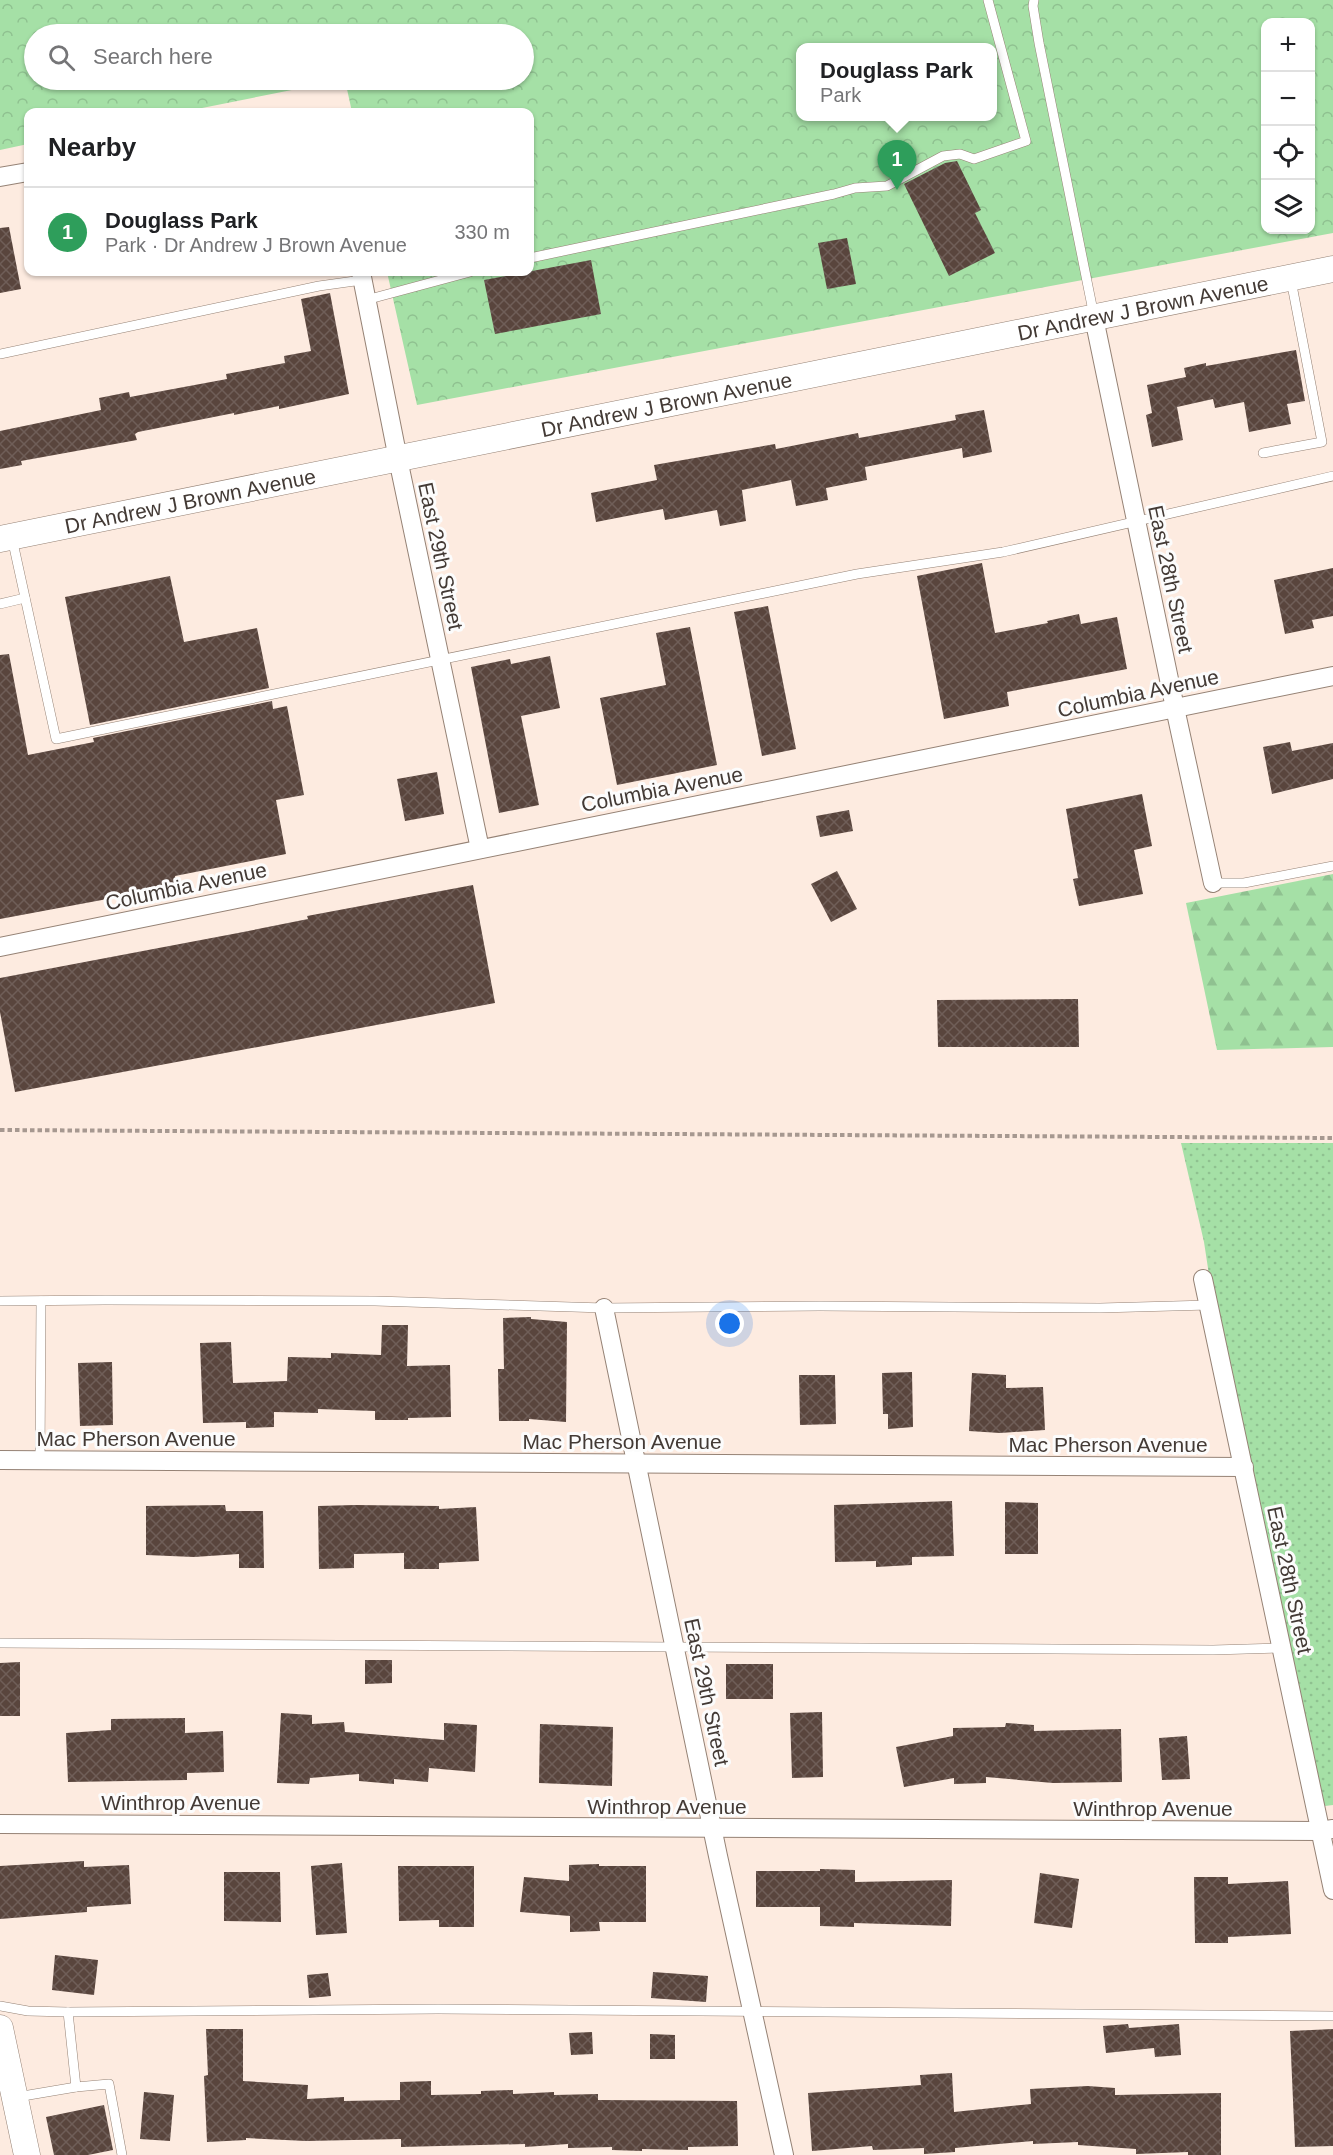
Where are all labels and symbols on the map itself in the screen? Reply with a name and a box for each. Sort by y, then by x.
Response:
pin: 1 [878,140,916,190]
street label: Dr Andrew J Brown Avenue [1015,271,1270,344]
street label: Dr Andrew J Brown Avenue [539,367,794,441]
street label: Dr Andrew J Brown Avenue [63,464,318,537]
street label: East 29th Street [414,480,468,632]
street label: East 28th Street [1144,503,1198,655]
street label: Columbia Avenue [1055,665,1221,721]
street label: Columbia Avenue [579,762,745,816]
street label: Columbia Avenue [103,858,269,914]
your location [715,1309,744,1338]
street label: Mac Pherson Avenue [36,1427,236,1450]
street label: Mac Pherson Avenue [522,1430,722,1453]
street label: Mac Pherson Avenue [1008,1433,1208,1456]
street label: East 28th Street [1263,1504,1317,1656]
street label: East 29th Street [680,1616,734,1768]
street label: Winthrop Avenue [101,1791,261,1814]
street label: Winthrop Avenue [587,1795,747,1818]
street label: Winthrop Avenue [1073,1797,1233,1820]

